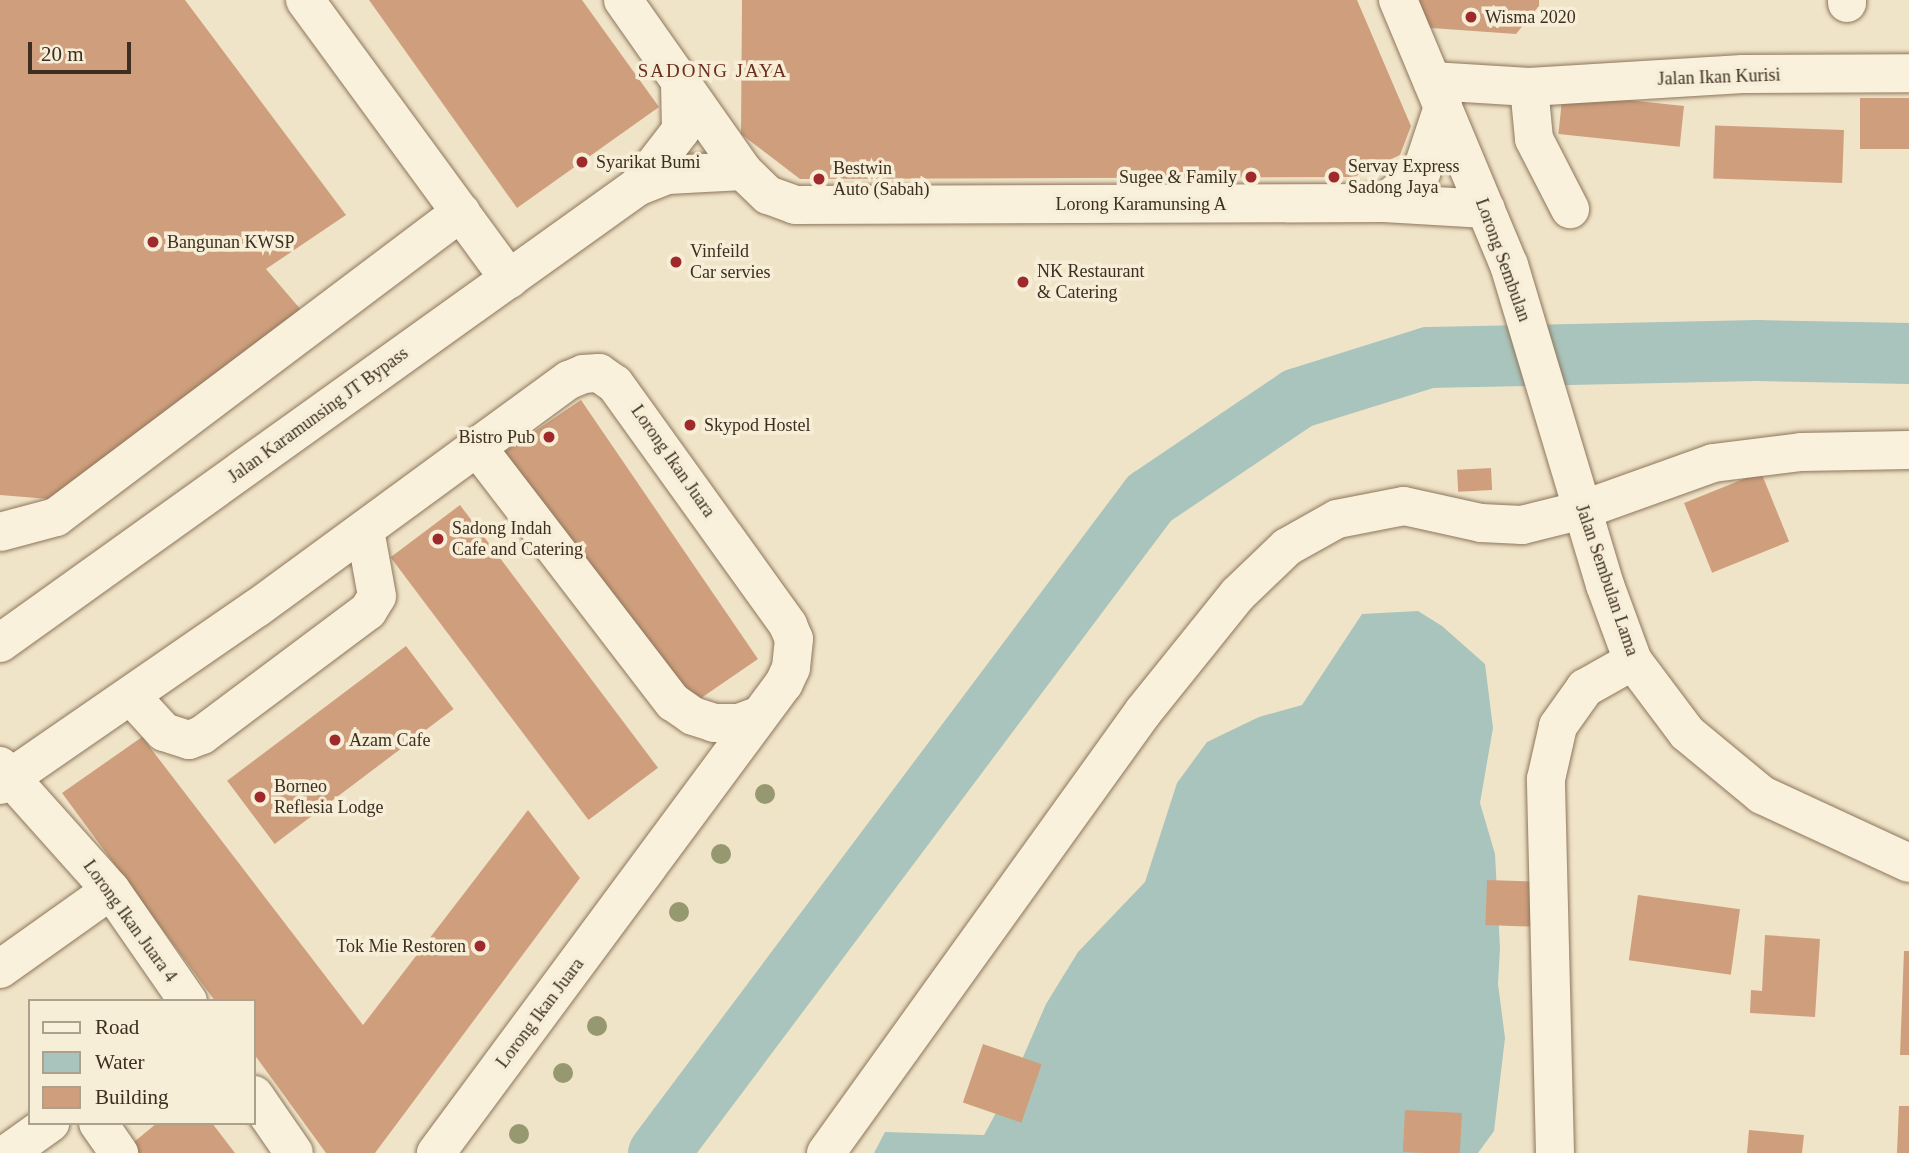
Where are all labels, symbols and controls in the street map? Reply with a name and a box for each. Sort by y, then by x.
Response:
place label: Wisma 2020 [1485,6,1576,28]
marker: Wisma 2020 [1463,9,1479,25]
scale bar [32,28,135,72]
text: 20 m [41,42,84,66]
district label: SADONG JAYA [639,60,787,82]
street label: Jalan Ikan Kurisi [1657,64,1781,90]
place label: Syarikat Bumi [596,151,700,173]
marker: Syarikat Bumi [574,154,590,170]
place label: Servay Express Sadong Jaya [1348,156,1459,198]
place label: Bestwin Auto (Sabah) [833,158,929,200]
place label: Sugee & Family [1119,166,1237,188]
marker: Sugee & Family [1243,169,1259,185]
marker: Servay Express Sadong Jaya [1326,169,1342,185]
marker: Bestwin Auto (Sabah) [811,171,827,187]
street label: Lorong Karamunsing A [1055,193,1227,215]
street label: Lorong Sembulan [1471,195,1535,325]
place label: Bangunan KWSP [167,231,294,253]
marker: Bangunan KWSP [145,234,161,250]
place label: Vinfeild Car servies [690,241,770,284]
marker: Vinfeild Car servies [668,254,684,270]
place label: NK Restaurant & Catering [1037,261,1144,304]
marker: NK Restaurant & Catering [1015,274,1031,290]
street label: Jalan Karamunsing JT Bypass [224,342,412,488]
street label: Lorong Ikan Juara [626,401,720,521]
place label: Skypod Hostel [704,414,811,436]
marker: Skypod Hostel [682,417,698,433]
place label: Bistro Pub [458,426,535,448]
marker: Bistro Pub [541,429,557,445]
street label: Jalan Sembulan Lama [1571,501,1643,659]
place label: Sadong Indah Cafe and Catering [452,518,583,560]
marker: Sadong Indah Cafe and Catering [430,531,446,547]
place label: Azam Cafe [349,729,430,751]
marker: Azam Cafe [327,732,343,748]
place label: Borneo Reflesia Lodge [274,776,383,818]
marker: Borneo Reflesia Lodge [252,789,268,805]
street label: Lorong Ikan Juara 4 [79,856,181,986]
place label: Tok Mie Restoren [336,935,466,957]
marker: Tok Mie Restoren [472,938,488,954]
street label: Lorong Ikan Juara [492,954,588,1072]
legend [28,999,256,1125]
text: Road [95,1015,139,1039]
text: Water [95,1050,145,1074]
text: Building [95,1085,169,1109]

